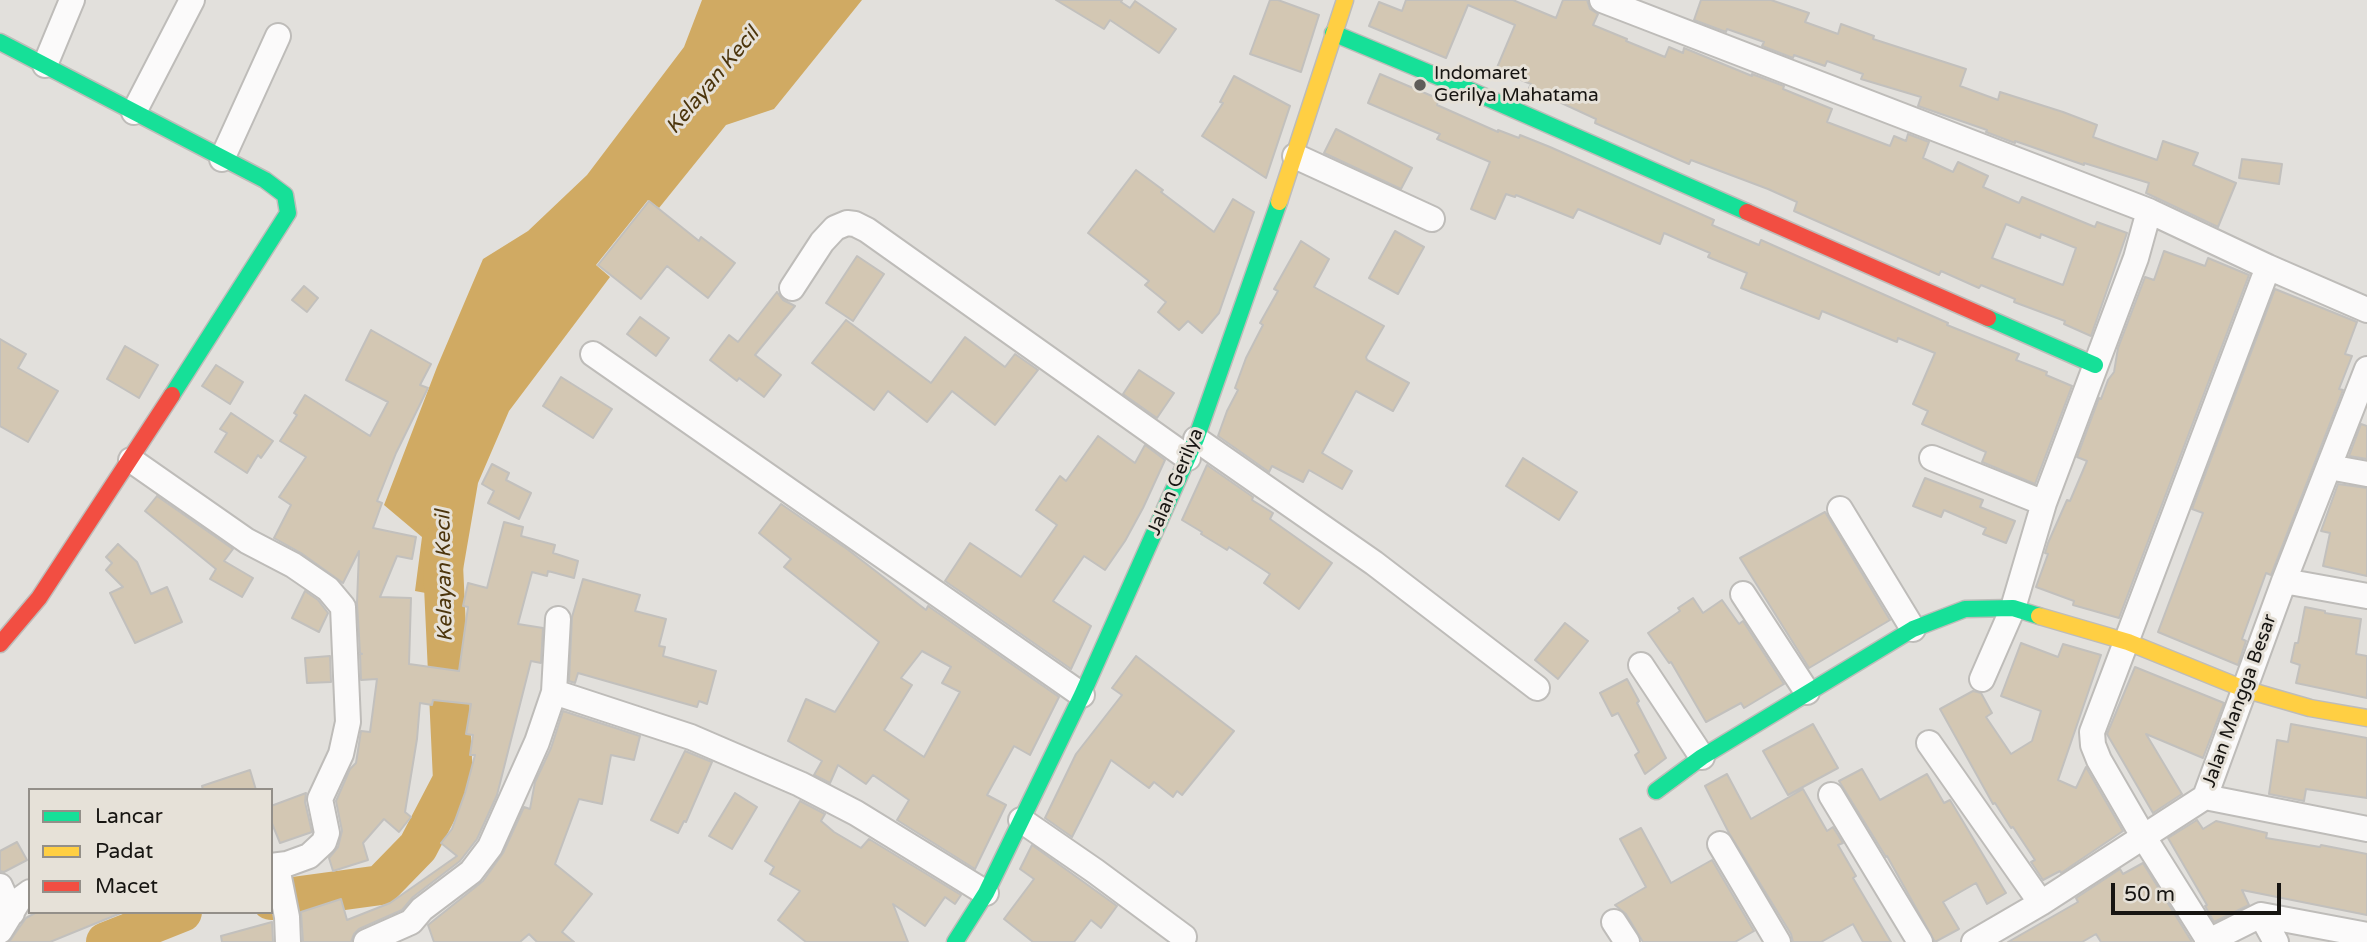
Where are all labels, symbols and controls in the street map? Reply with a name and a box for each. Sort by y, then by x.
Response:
water label: Kelayan Kecil [661,22,765,140]
place label: Indomaret Gerilya Mahatama [1434,63,1599,107]
marker: Indomaret Gerilya Mahatama [1412,77,1428,93]
street label: Jalan Gerilya [1143,425,1209,539]
water label: Kelayan Kecil [431,510,459,642]
street label: Jalan Mangga Besar [2198,611,2282,791]
legend [28,788,273,914]
text: Lancar [95,804,163,829]
text: Padat [95,839,153,864]
scale bar [2115,869,2285,913]
text: Macet [95,874,158,899]
text: 50 m [2124,882,2175,907]

